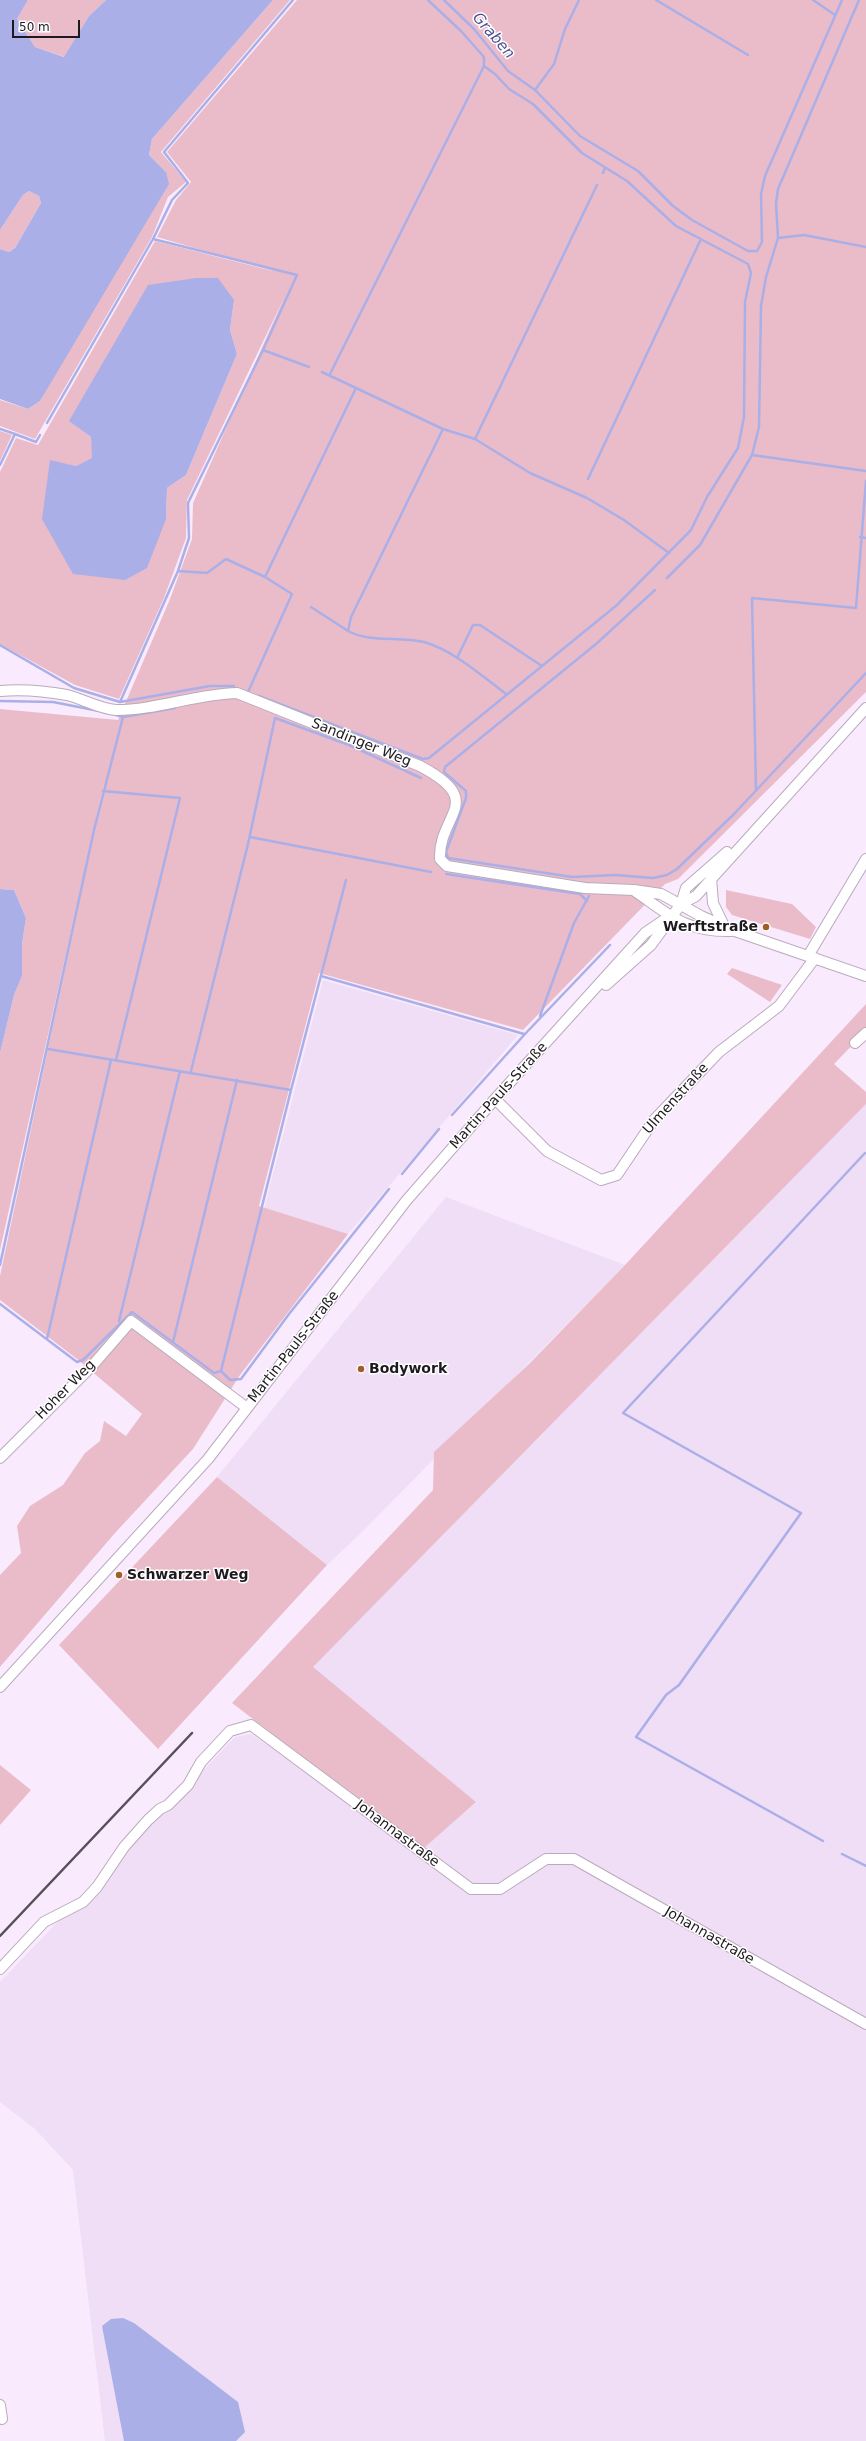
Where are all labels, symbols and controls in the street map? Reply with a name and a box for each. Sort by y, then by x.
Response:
water label: Graben [468,9,518,63]
scale bar [14,12,82,38]
text: 50 m [19,20,50,34]
street label: Sandinger Weg [309,715,413,771]
place label: Werftstraße [663,919,758,935]
marker: Werftstraße [761,922,771,932]
street label: Martin-Pauls-Straße [447,1039,551,1153]
street label: Ulmenstraße [640,1060,712,1138]
street label: Martin-Pauls-Straße [245,1288,343,1406]
street label: Hoher Weg [33,1357,99,1423]
place label: Bodywork [369,1361,447,1377]
marker: Bodywork [356,1364,366,1374]
place label: Schwarzer Weg [127,1567,249,1583]
marker: Schwarzer Weg [114,1570,124,1580]
street label: Johannastraße [352,1797,442,1871]
street label: Johannastraße [661,1903,757,1969]

